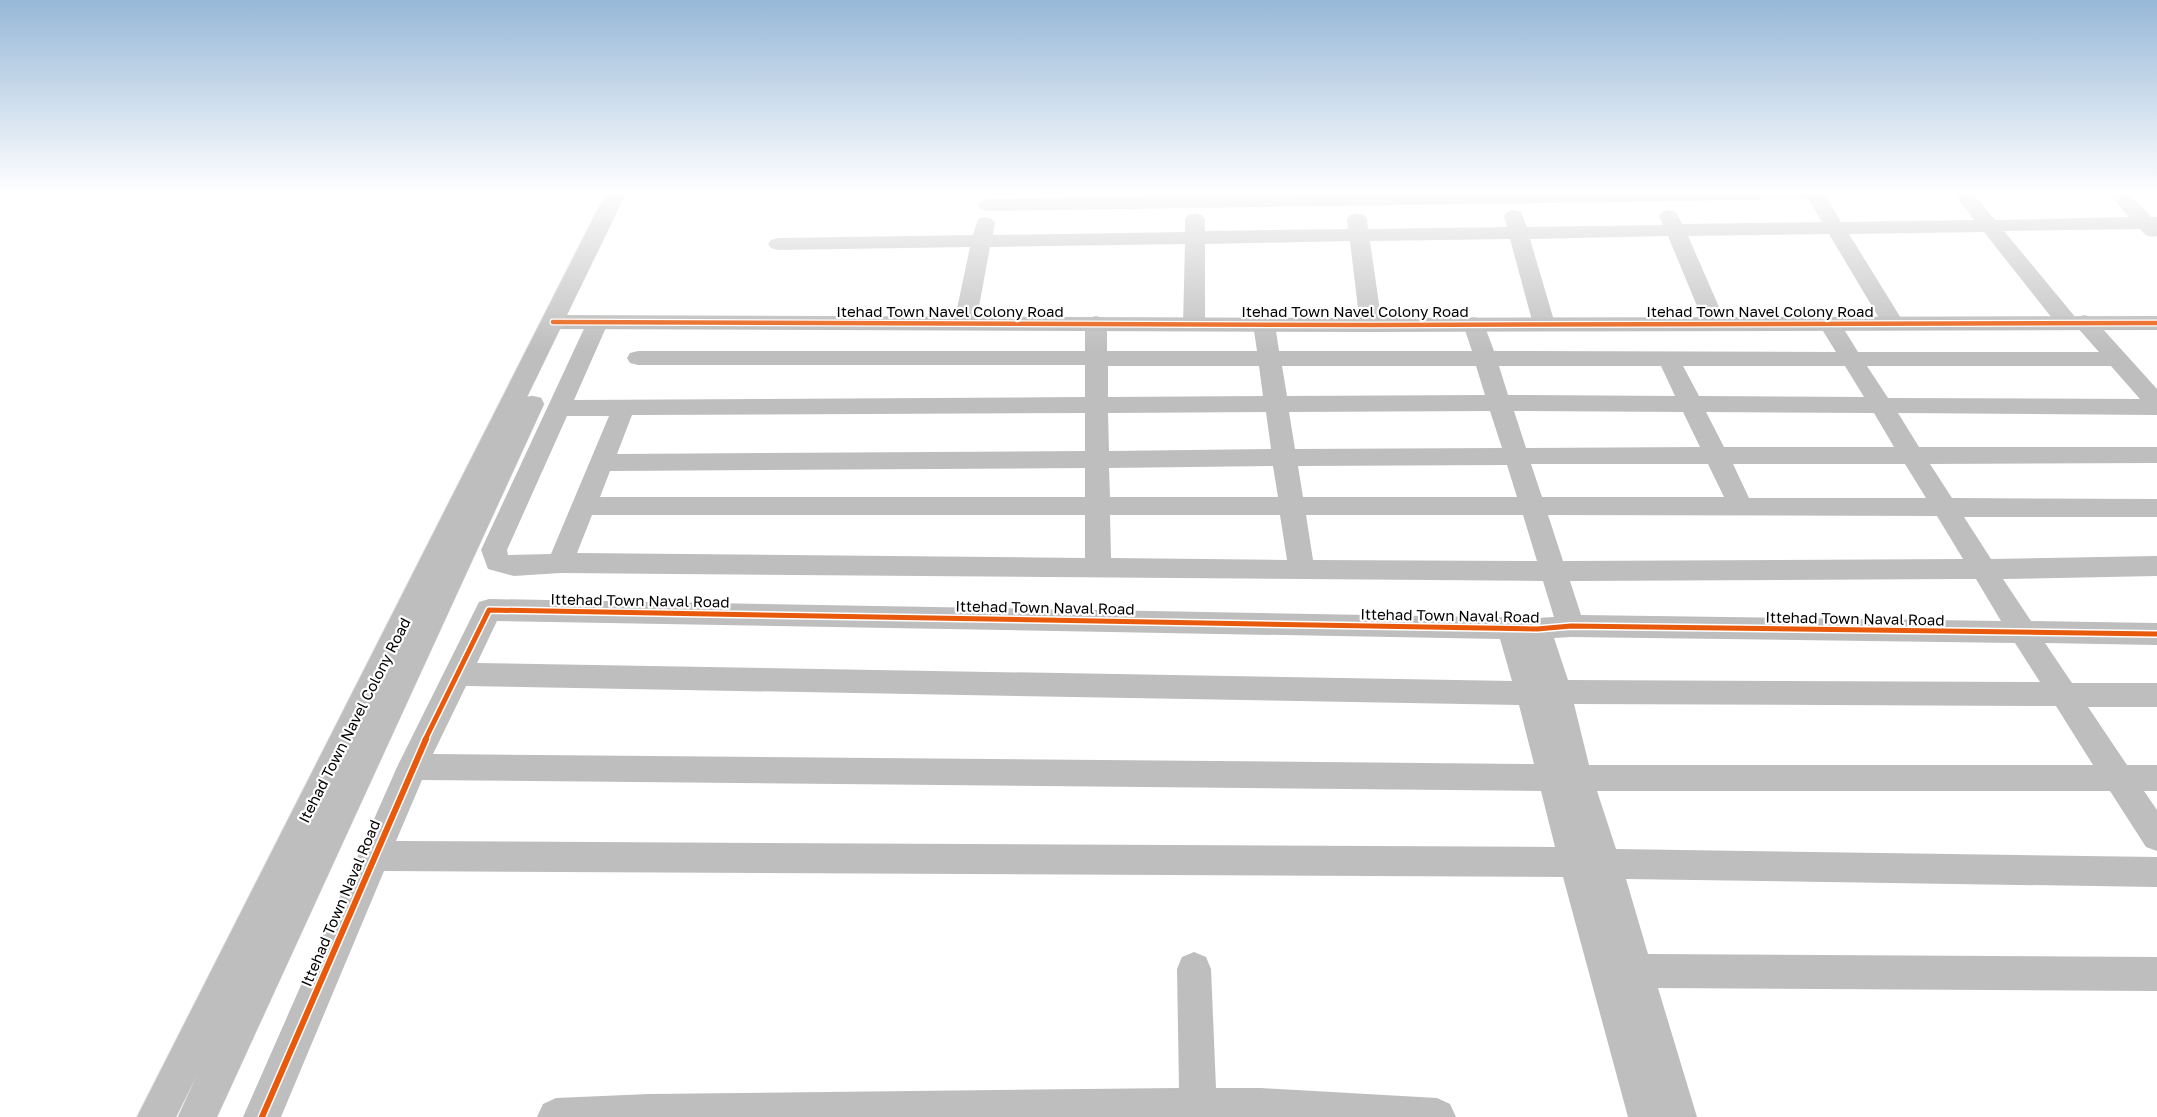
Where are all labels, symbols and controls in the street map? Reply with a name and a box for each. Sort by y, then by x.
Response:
street label: Itehad Town Navel Colony Road [836,302,1064,320]
street label: Itehad Town Navel Colony Road [1241,302,1469,320]
street label: Itehad Town Navel Colony Road [1646,302,1874,320]
street label: Ittehad Town Naval Road [550,589,730,611]
street label: Ittehad Town Naval Road [955,596,1135,618]
street label: Ittehad Town Naval Road [1360,604,1540,626]
street label: Ittehad Town Naval Road [1765,607,1945,629]
street label: Itehad Town Navel Colony Road [294,615,414,825]
street label: Ittehad Town Naval Road [297,817,383,989]

